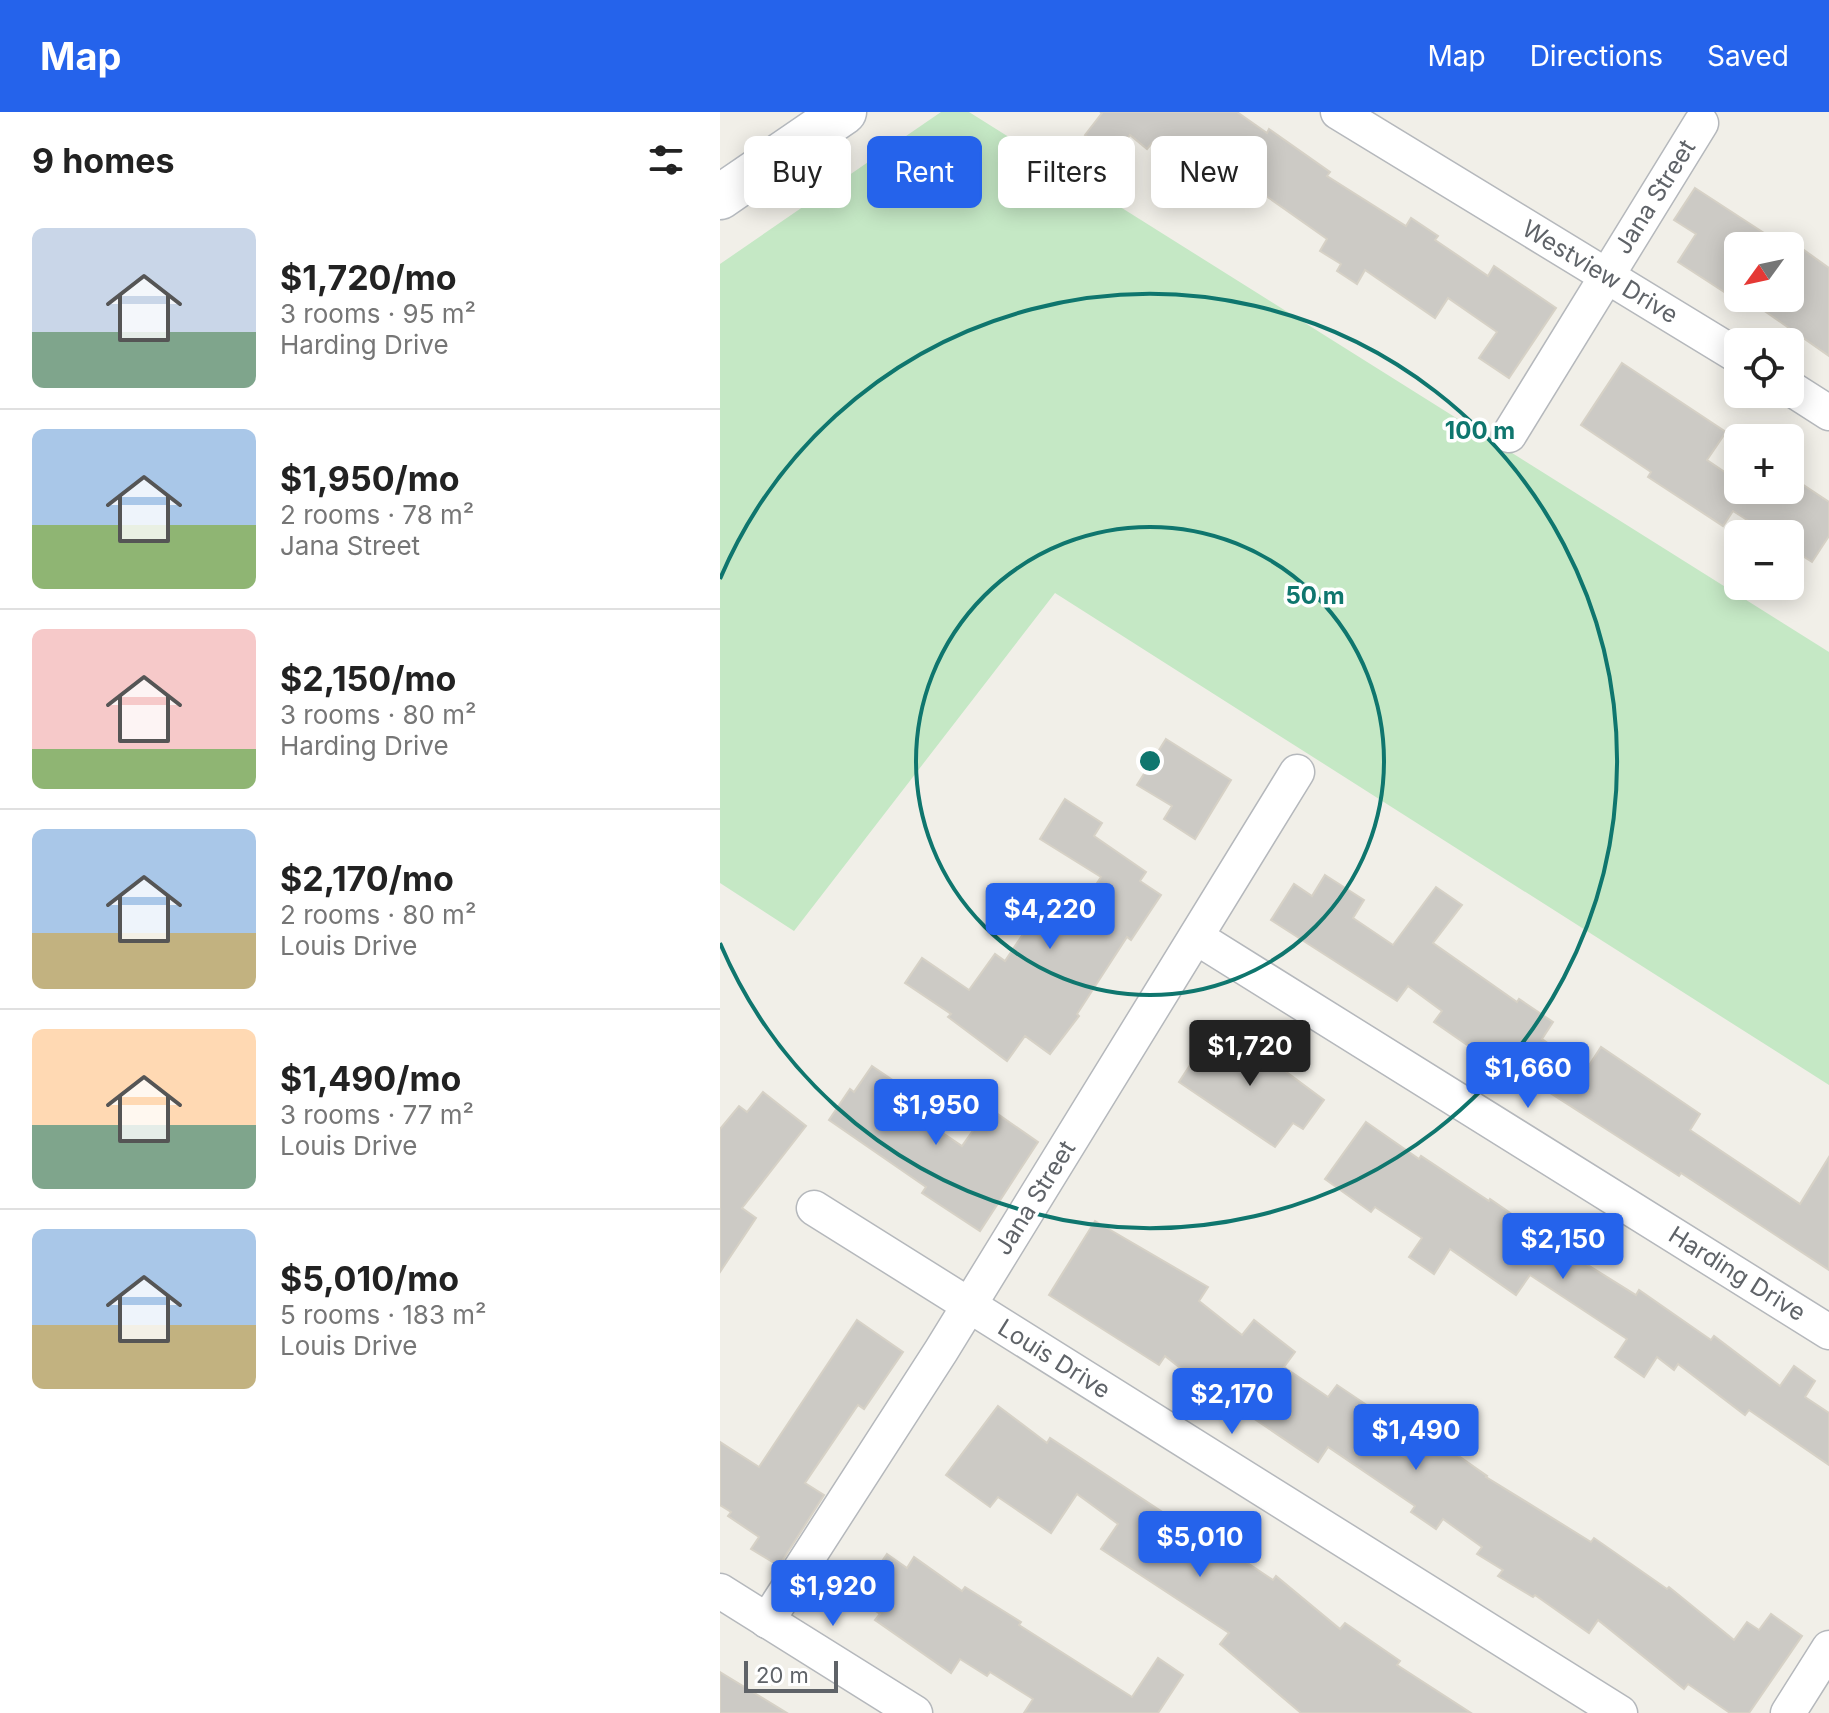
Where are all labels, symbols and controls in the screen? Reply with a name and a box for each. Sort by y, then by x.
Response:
text: Map [40,33,121,79]
text: Map [1427,39,1486,73]
text: Directions [1530,39,1663,73]
text: Saved [1707,39,1789,73]
street label: Jana Street [1608,134,1701,259]
chip: Buy [744,136,851,208]
chip: Rent [867,136,982,208]
chip: Filters [998,136,1135,208]
chip: New [1151,136,1267,208]
icon: filters [644,138,688,182]
text: 9 homes [32,140,174,181]
street label: Westview Drive [1517,214,1683,329]
north arrow [1724,232,1804,312]
map controls [1724,232,1804,600]
text: $1,720/mo [280,257,457,298]
icon: home [96,260,192,356]
text: 3 rooms · 95 m² [280,298,476,329]
button: locate [1724,328,1804,408]
text: Harding Drive [280,329,449,360]
text: 100 m [1445,416,1515,445]
button: + [1724,424,1804,504]
text: $1,950/mo [280,458,460,499]
icon: home [96,461,192,557]
text: 2 rooms · 78 m² [280,499,474,530]
button: − [1724,520,1804,600]
text: Jana Street [280,530,420,561]
text: 50 m [1285,581,1345,610]
text: $2,150/mo [280,658,456,699]
icon: home [96,661,192,757]
text: 3 rooms · 80 m² [280,699,477,730]
text: Harding Drive [280,730,449,761]
centre of rings [1136,747,1164,775]
text: $2,170/mo [280,858,454,899]
icon: home [96,861,192,957]
pin: $4,220 [985,883,1115,951]
text: $4,220 [1004,893,1096,924]
text: 2 rooms · 80 m² [280,899,476,930]
text: Louis Drive [280,930,418,961]
pin: $1,720 [1185,1020,1315,1088]
text: $1,720 [1207,1030,1293,1061]
pin: $1,660 [1463,1042,1593,1110]
text: $1,660 [1484,1052,1572,1083]
text: $1,490/mo [280,1058,461,1099]
icon: home [96,1061,192,1157]
pin: $1,950 [871,1079,1001,1147]
text: $1,950 [892,1089,980,1120]
text: 3 rooms · 77 m² [280,1099,474,1130]
text: Louis Drive [280,1130,418,1161]
street label: Jana Street [988,1135,1081,1260]
pin: $2,150 [1498,1213,1628,1281]
street label: Harding Drive [1664,1220,1811,1327]
text: $2,150 [1520,1223,1606,1254]
text: $5,010/mo [280,1258,459,1299]
icon: home [96,1261,192,1357]
text: 5 rooms · 183 m² [280,1299,487,1330]
street label: Louis Drive [993,1313,1116,1405]
text: Louis Drive [280,1330,418,1361]
pin: $2,170 [1167,1368,1297,1436]
text: $2,170 [1190,1378,1274,1409]
pin: $1,490 [1351,1404,1481,1472]
text: $1,490 [1372,1414,1460,1445]
pin: $5,010 [1135,1511,1265,1579]
text: $5,010 [1156,1521,1244,1552]
pin: $1,920 [768,1560,898,1628]
text: $1,920 [789,1570,877,1601]
scale bar [744,1657,838,1693]
text: 20 m [756,1662,809,1688]

